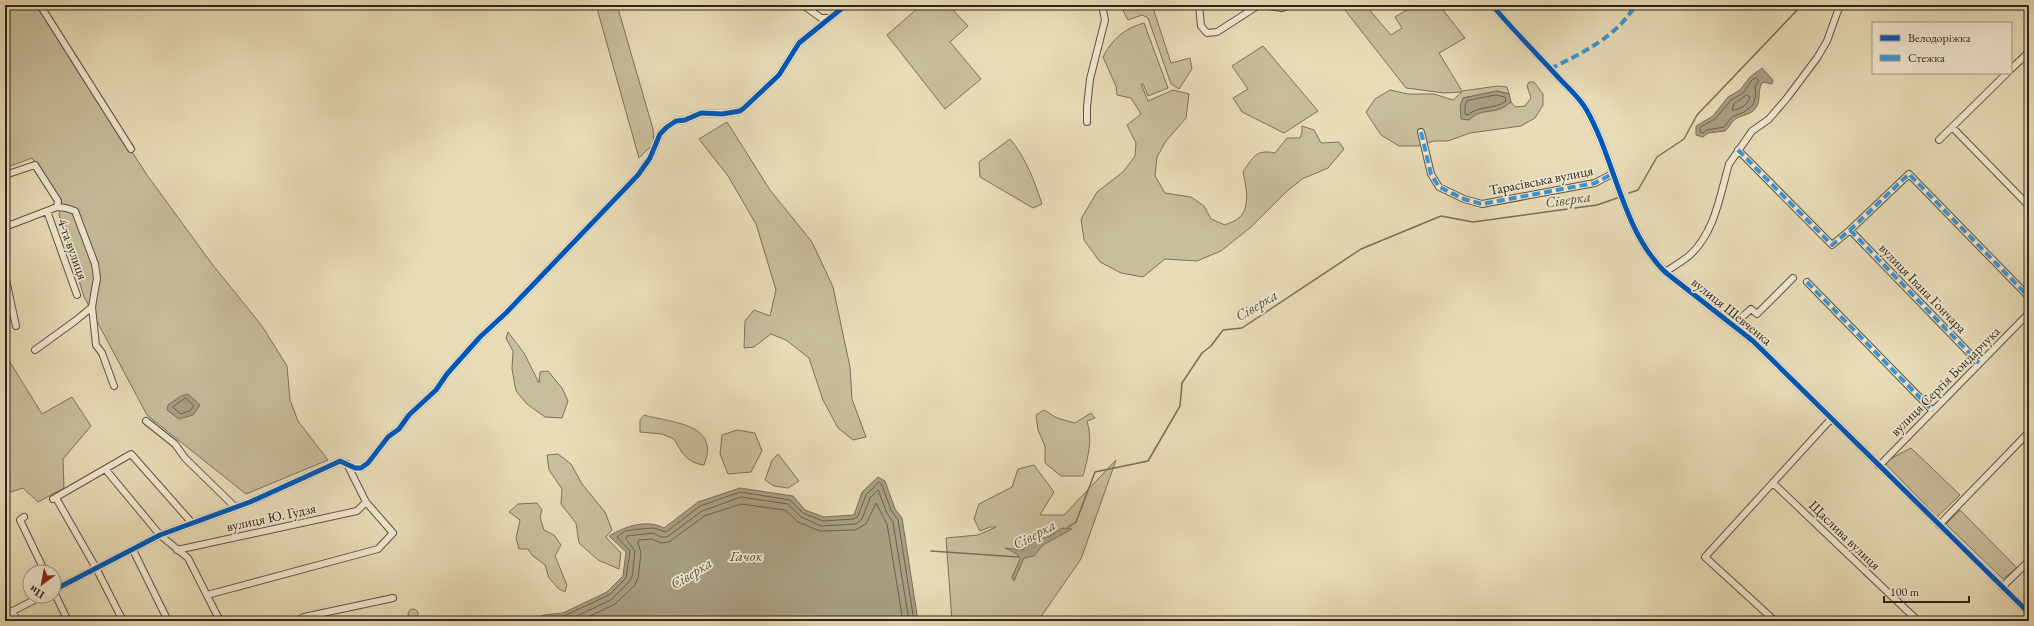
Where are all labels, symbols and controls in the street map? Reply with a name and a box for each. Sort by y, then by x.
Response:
legend [1872,22,2012,74]
text: Велодоріжка [1908,30,1971,46]
text: Стежка [1908,50,1945,66]
street label: Тарасівська вулиця [1487,161,1595,199]
water label: Сіверка [1544,186,1592,212]
street label: 4-та вулиця [54,216,92,282]
street label: вулиця Івана Гончара [1875,239,1971,337]
street label: вулиця Шевченка [1688,273,1776,349]
water label: Сіверка [1231,285,1281,325]
street label: вулиця Сергія Бондарчука [1886,322,2004,440]
street label: Щаслива вулиця [1805,496,1885,574]
street label: вулиця Ю. Гудзя [224,499,318,535]
water label: Сіверка [1009,515,1059,553]
water label: Гачок [728,546,763,565]
water label: Сіверка [667,553,715,593]
north arrow [22,564,62,604]
scale bar [1884,578,1969,604]
text: Пн [26,582,47,602]
text: 100 m [1890,584,1920,600]

